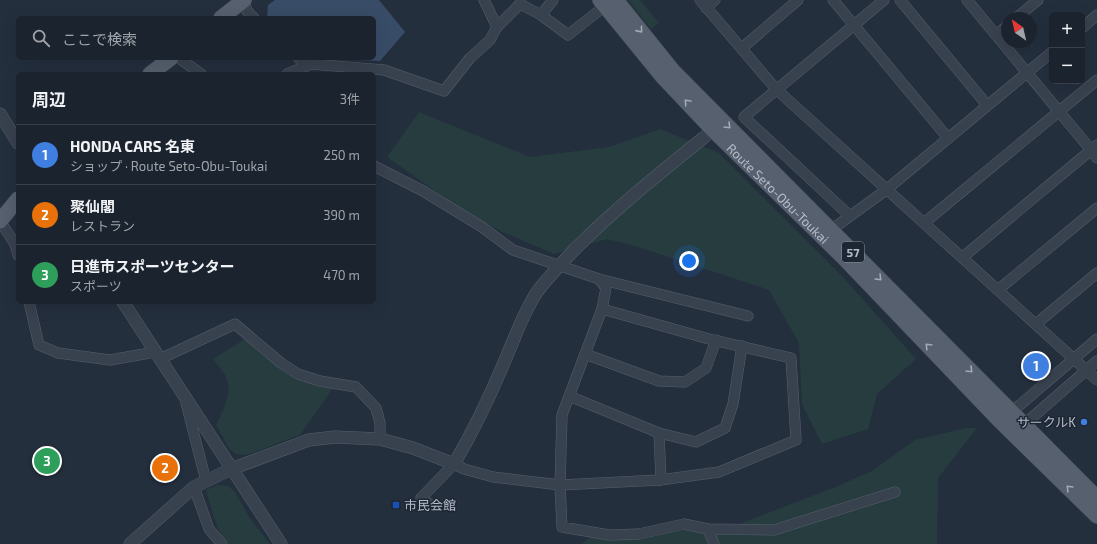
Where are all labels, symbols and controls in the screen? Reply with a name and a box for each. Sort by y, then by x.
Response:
north arrow [1001,12,1037,48]
map controls [1049,12,1085,84]
button: + [1049,12,1085,48]
search box [16,16,376,60]
one-way arrow [636,26,643,33]
icon: search [30,27,52,49]
text: ここで検索 [62,30,137,48]
button: − [1049,48,1085,84]
text: 周辺 [32,89,66,109]
text: 3件 [340,91,360,107]
one-way arrow [684,99,692,107]
one-way arrow [723,121,731,129]
text: HONDA CARS 名東 [70,137,195,155]
street label: Route Seto-Obu-Toukai [723,140,832,247]
text: 1 [42,147,48,163]
text: 250 m [324,147,360,163]
text: ショップ · Route Seto-Obu-Toukai [70,158,267,174]
text: 聚仙閣 [70,197,115,215]
text: 2 [41,207,49,223]
text: 390 m [323,207,360,223]
text: レストラン [70,218,135,234]
road number: 57 [842,242,864,262]
your location [679,251,699,271]
text: 日進市スポーツセンター [70,257,235,275]
text: 3 [41,267,49,283]
text: 470 m [323,267,360,283]
one-way arrow [874,273,881,281]
text: スポーツ [70,278,122,294]
one-way arrow [926,343,933,351]
pin: 1 [1023,351,1049,381]
one-way arrow [965,365,973,373]
place label: サークルK [1017,414,1076,430]
marker: サークルK [1079,417,1089,427]
pin: 3 [34,446,60,476]
pin: 2 [152,453,178,483]
one-way arrow [1066,485,1074,493]
place label: 市民会館 [404,497,456,513]
marker: 市民会館 [391,500,401,510]

